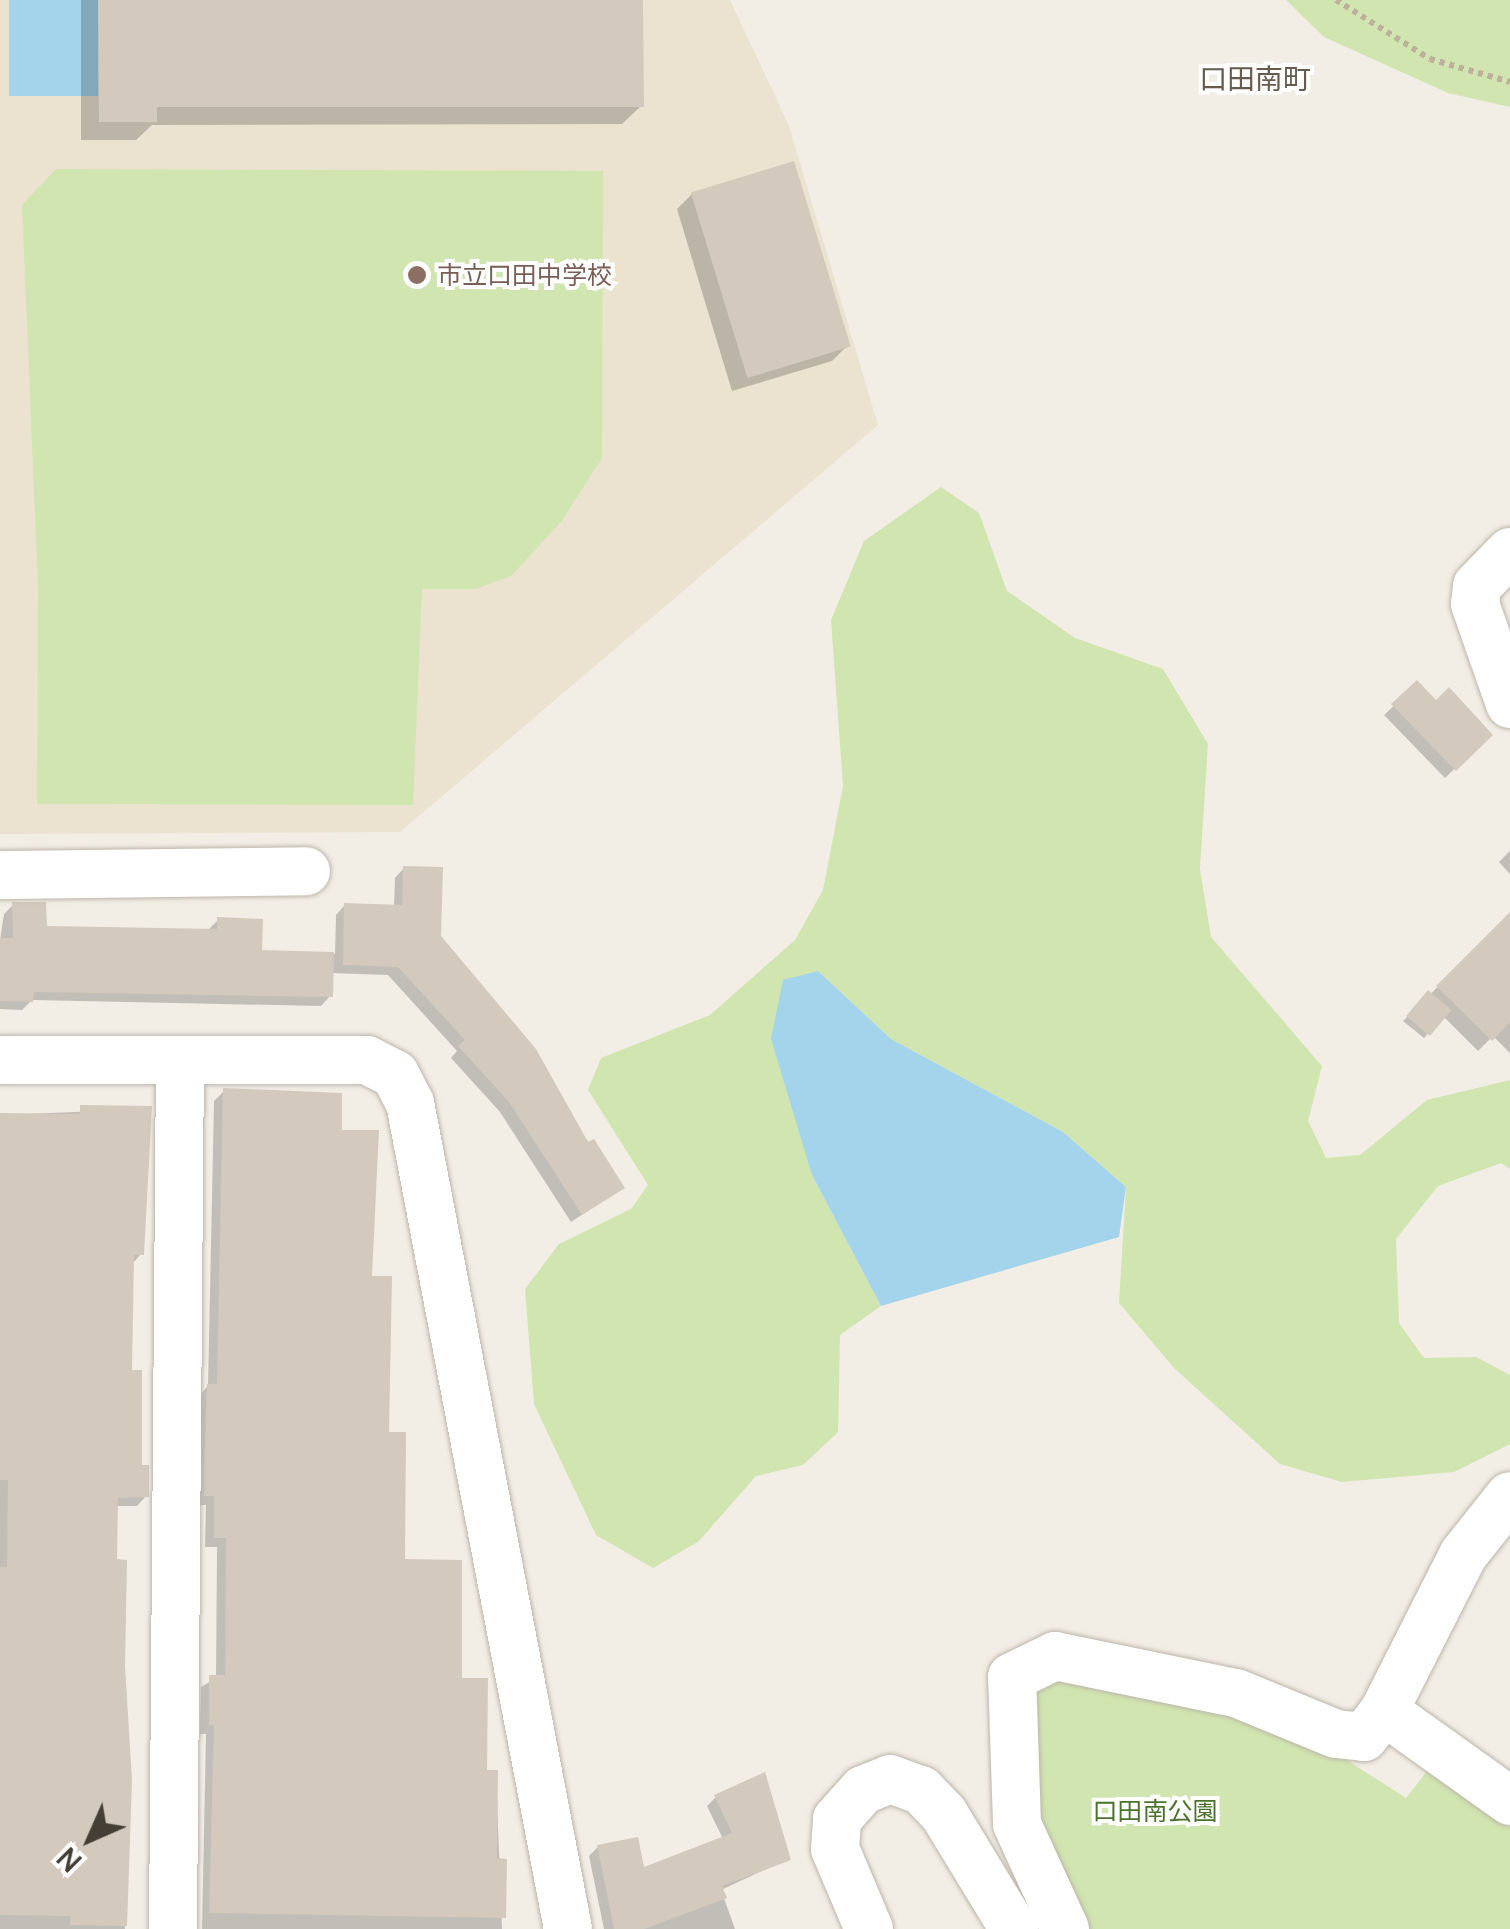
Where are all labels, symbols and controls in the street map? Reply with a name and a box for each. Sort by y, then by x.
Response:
district label: 口田南町 [1199,61,1311,95]
place label: 市立口田中学校 [437,260,612,290]
marker: 市立口田中学校 [406,264,428,286]
north arrow [40,1789,140,1889]
park label: 口田南公園 [1093,1796,1217,1826]
text: N [48,1840,89,1881]

